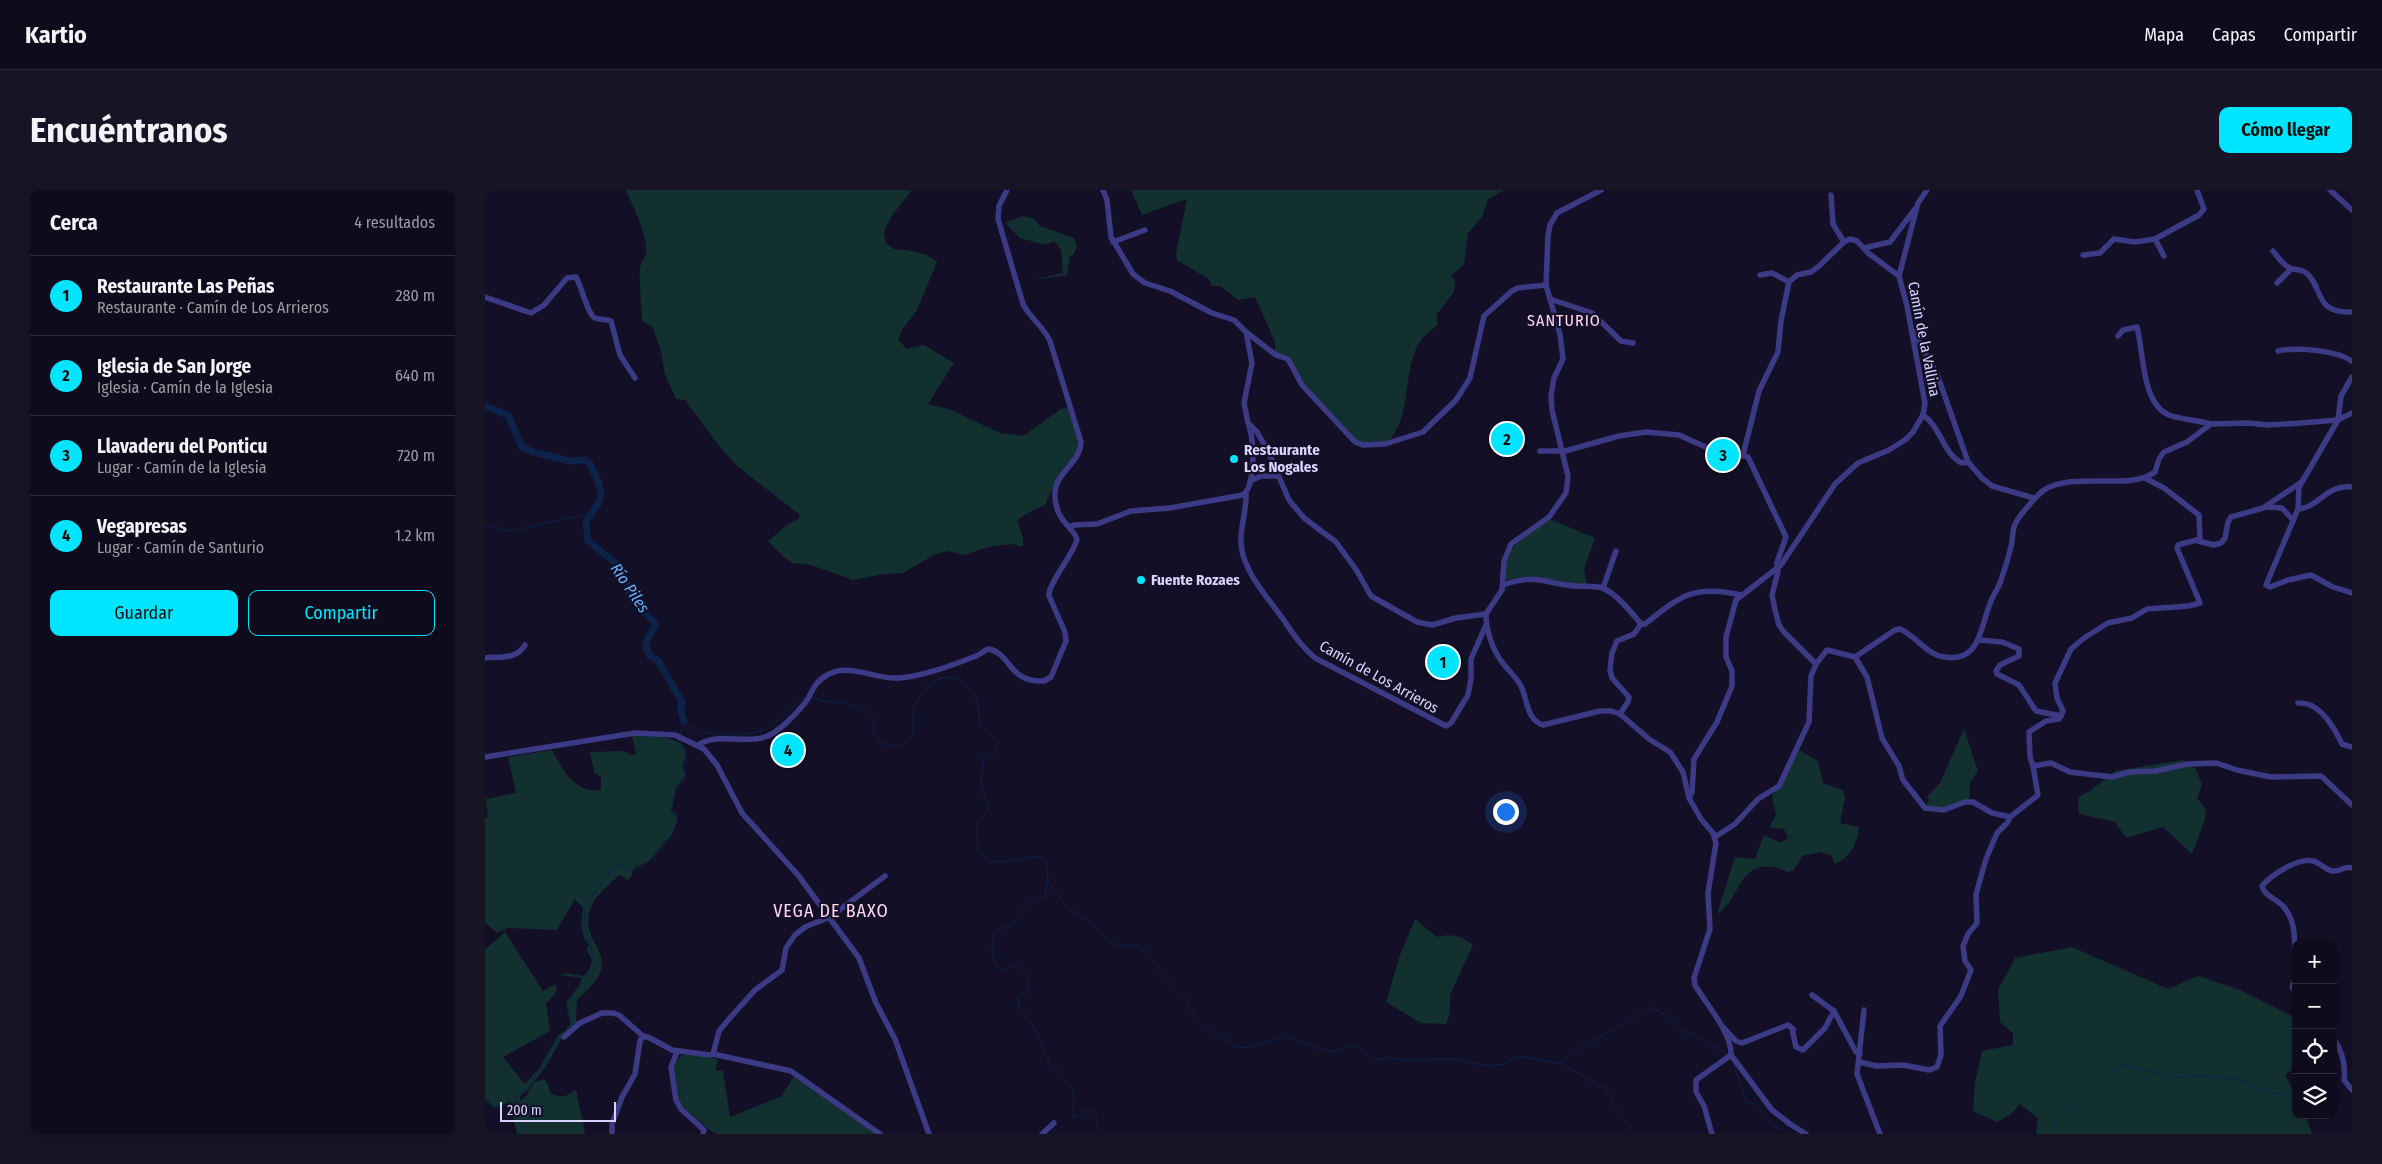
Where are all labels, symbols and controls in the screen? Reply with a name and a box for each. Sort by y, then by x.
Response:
text: Kartio [25,21,87,49]
text: Mapa [2144,24,2184,46]
text: Capas [2212,24,2256,46]
text: Compartir [2284,24,2357,46]
button: Cómo llegar [2219,107,2352,153]
text: Encuéntranos [30,109,228,151]
text: Cerca [50,210,98,236]
text: 4 resultados [354,213,435,232]
text: Restaurante Las Peñas [97,275,274,298]
street label: Camín de la Vallina [1904,280,1944,398]
text: 1 [63,286,69,305]
text: 280 m [396,286,435,305]
text: Restaurante · Camín de Los Arrieros [97,298,329,317]
district label: SANTURIO [1527,311,1601,330]
text: Iglesia de San Jorge [97,355,251,378]
text: 2 [62,366,70,385]
text: 640 m [395,366,435,385]
text: Iglesia · Camín de la Iglesia [97,378,273,397]
pin: 2 [1491,420,1523,458]
text: Llavaderu del Ponticu [97,435,267,458]
pin: 3 [1707,436,1739,474]
place label: Restaurante Los Nogales [1244,441,1320,476]
text: 3 [62,446,70,465]
text: 720 m [397,446,435,465]
marker: Restaurante Los Nogales [1228,453,1240,465]
text: Lugar · Camín de la Iglesia [97,458,267,477]
text: Vegapresas [97,515,187,538]
text: 4 [62,526,70,545]
text: 1.2 km [395,526,435,545]
text: Lugar · Camín de Santurio [97,538,264,557]
water label: Río Piles [607,560,654,616]
place label: Fuente Rozaes [1151,571,1240,589]
marker: Fuente Rozaes [1135,574,1147,586]
button: Guardar [50,590,238,636]
button: Compartir [248,590,435,636]
street label: Camín de Los Arrieros [1316,637,1442,717]
pin: 1 [1427,643,1459,681]
pin: 4 [772,731,804,769]
your location [1493,799,1519,825]
district label: VEGA DE BAXO [773,900,889,922]
map controls [2292,939,2337,1119]
button: + [2292,939,2337,984]
button: − [2292,984,2337,1029]
button: locate [2292,1029,2337,1074]
button: layers [2292,1074,2337,1119]
scale bar [500,1099,616,1122]
text: 200 m [507,1102,542,1119]

